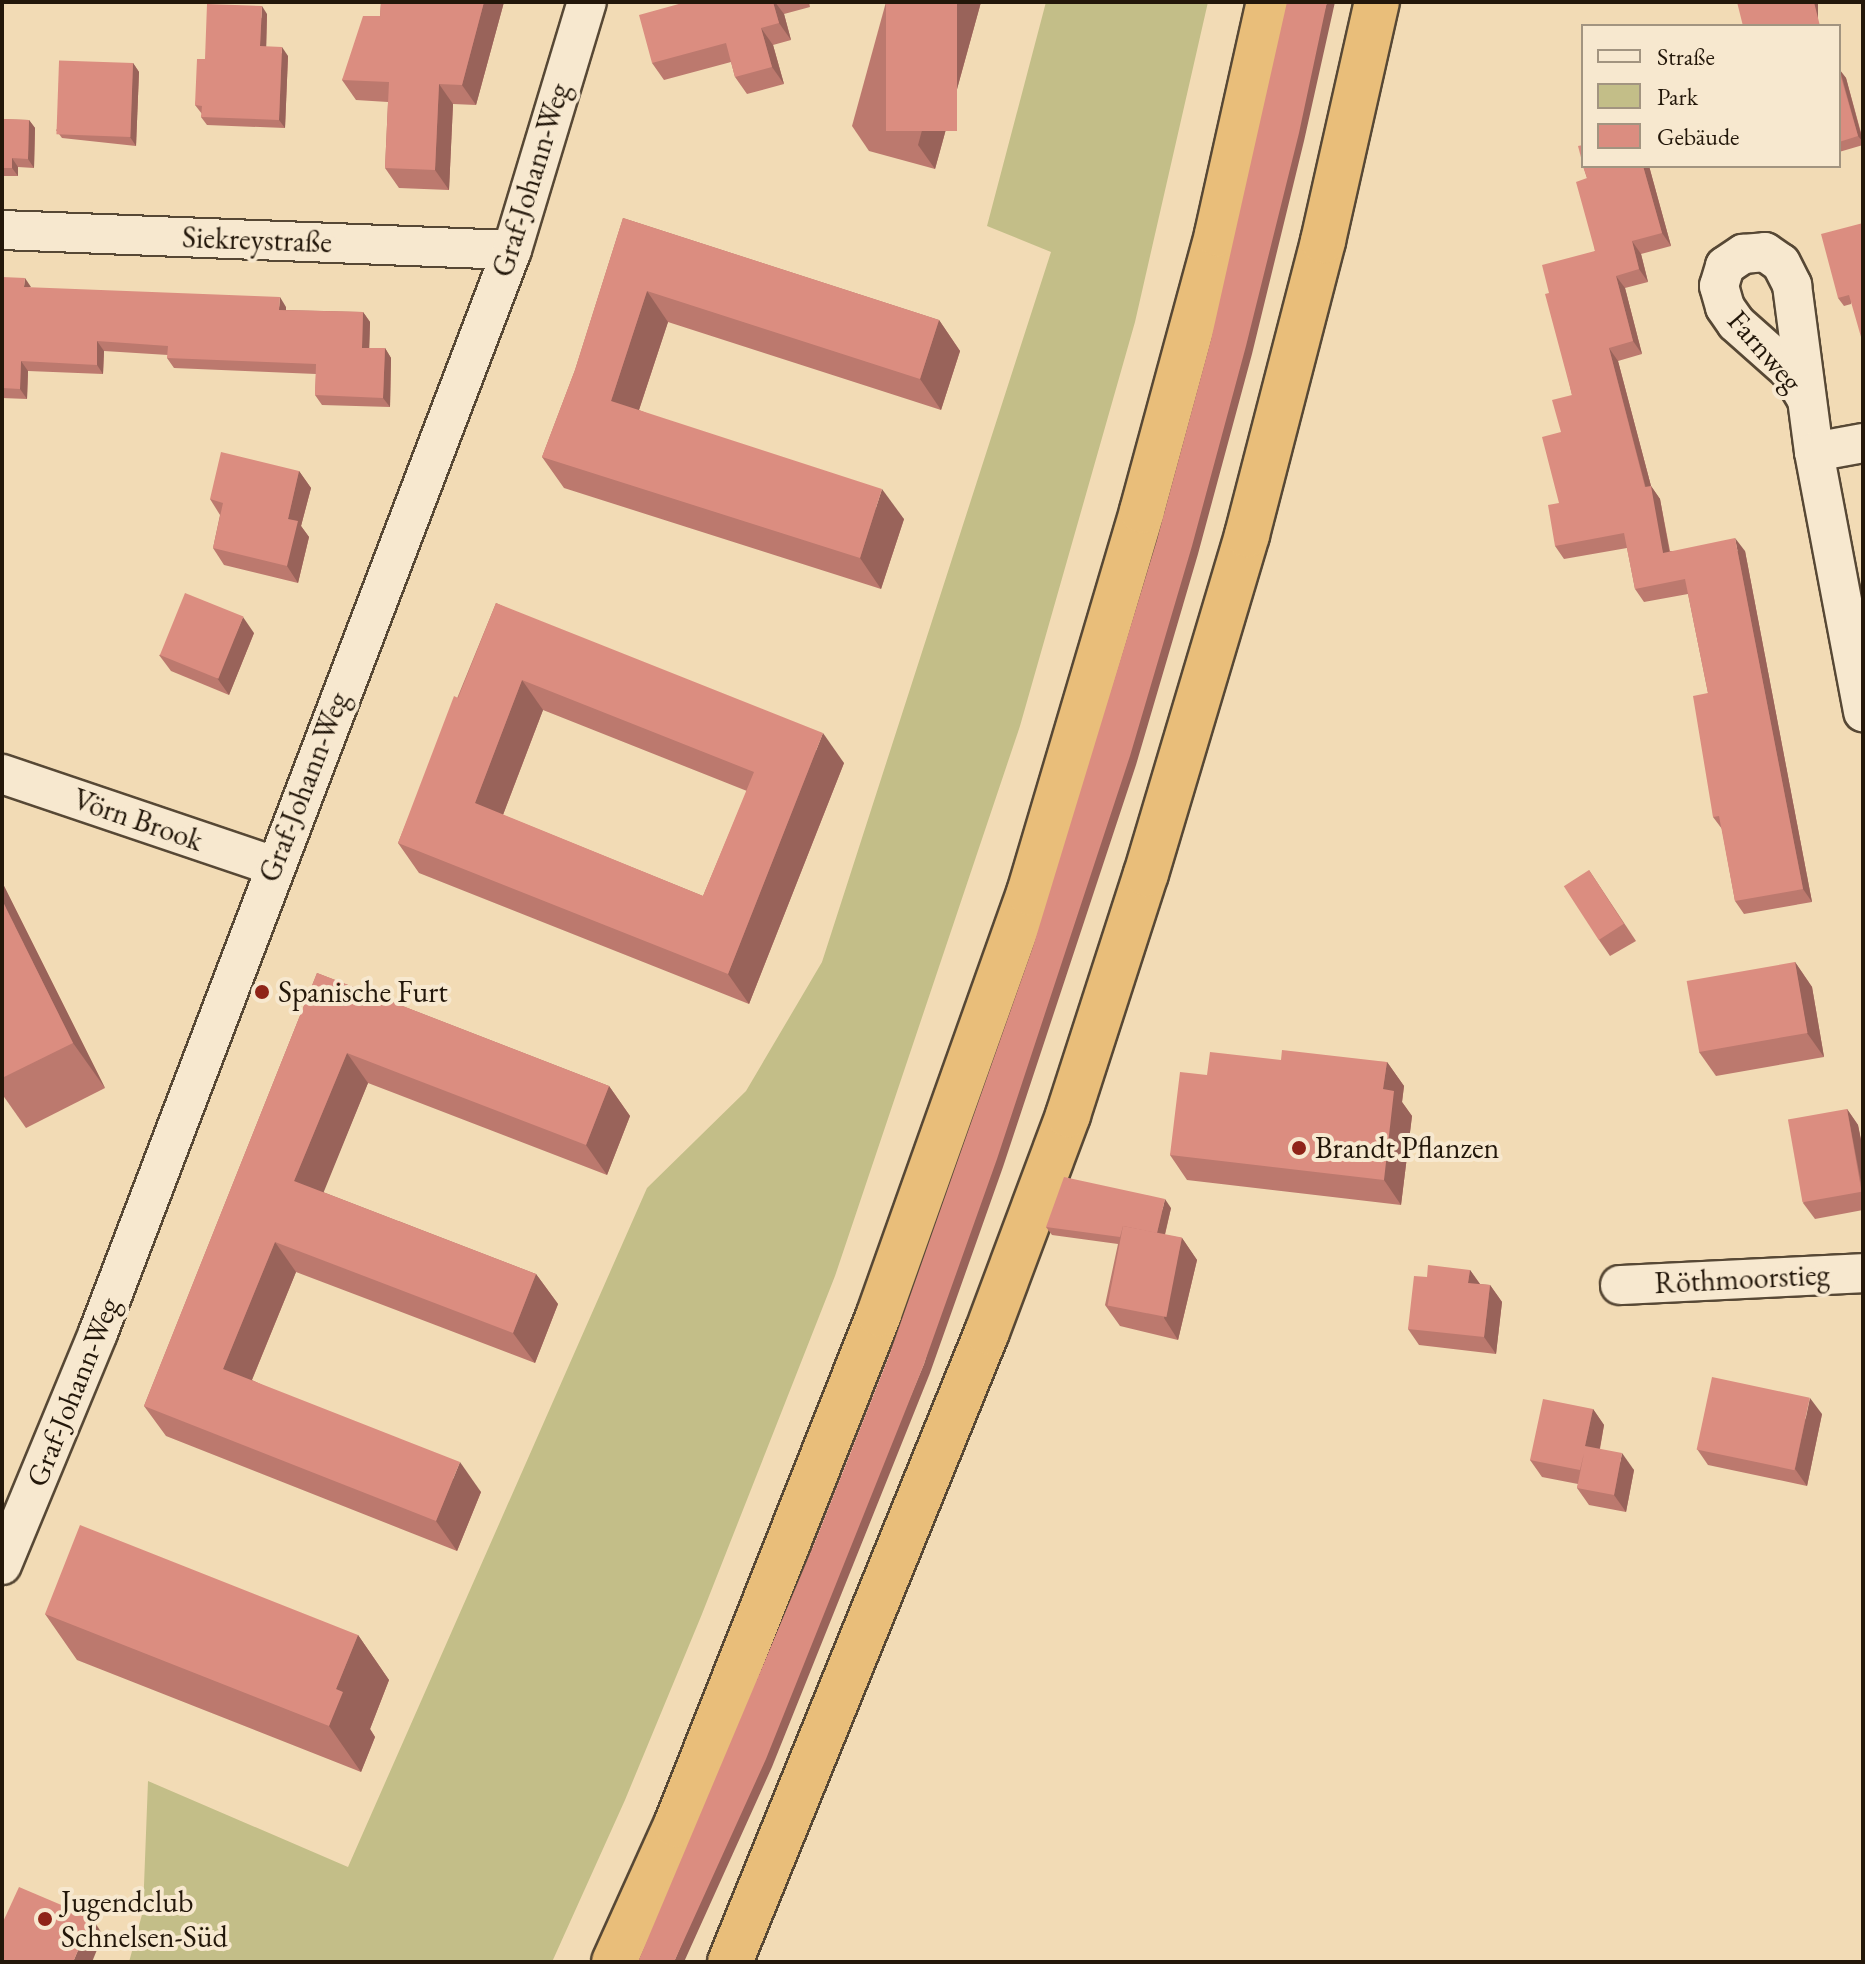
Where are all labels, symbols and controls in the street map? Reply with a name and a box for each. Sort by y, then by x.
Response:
legend [1581,24,1841,168]
text: Straße [1657,41,1715,72]
street label: Graf-Johann-Weg [484,79,578,281]
text: Park [1657,81,1698,112]
text: Gebäude [1657,121,1739,152]
street label: Siekreystraße [181,219,333,261]
street label: Farnweg [1720,303,1810,399]
street label: Graf-Johann-Weg [251,687,357,887]
street label: Vörn Brook [68,781,208,859]
place label: Spanische Furt [278,974,448,1010]
marker: Spanische Furt [253,983,271,1001]
place label: Brandt Pflanzen [1315,1130,1499,1166]
marker: Brandt Pflanzen [1290,1139,1308,1157]
street label: Röthmoorstieg [1653,1256,1831,1302]
street label: Graf-Johann-Weg [19,1292,127,1492]
place label: Jugendclub Schnelsen-Süd [61,1884,228,1954]
marker: Jugendclub Schnelsen-Süd [36,1910,54,1928]

